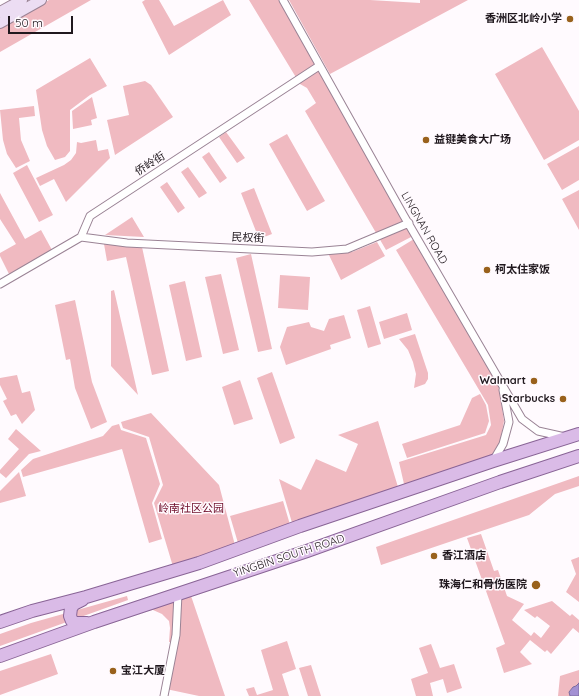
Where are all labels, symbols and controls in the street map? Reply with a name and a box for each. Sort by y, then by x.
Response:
scale bar [10,8,75,34]
place label: 香洲区北岭小学 [485,12,562,26]
marker: 香洲区北岭小学 [565,14,575,24]
text: 50 m [15,15,43,30]
place label: 益键美食大广场 [434,133,511,147]
marker: 益键美食大广场 [421,135,431,145]
street label: 侨岭街 [133,149,167,179]
street label: LINGNAN ROAD [398,190,450,266]
street label: 民权街 [231,231,265,245]
place label: 柯太住家饭 [495,263,550,277]
marker: 柯太住家饭 [482,265,492,275]
place label: Walmart [480,374,526,388]
marker: Walmart [529,376,539,386]
place label: Starbucks [502,392,555,406]
marker: Starbucks [558,394,568,404]
park label: 岭南社区公园 [158,502,224,516]
street label: YINGBIN SOUTH ROAD [232,532,346,580]
place label: 香江酒店 [442,549,486,563]
marker: 香江酒店 [429,551,439,561]
place label: 珠海仁和骨伤医院 [439,578,527,592]
marker: 珠海仁和骨伤医院 [530,579,542,591]
place label: 宝江大厦 [121,664,165,678]
marker: 宝江大厦 [108,666,118,676]

